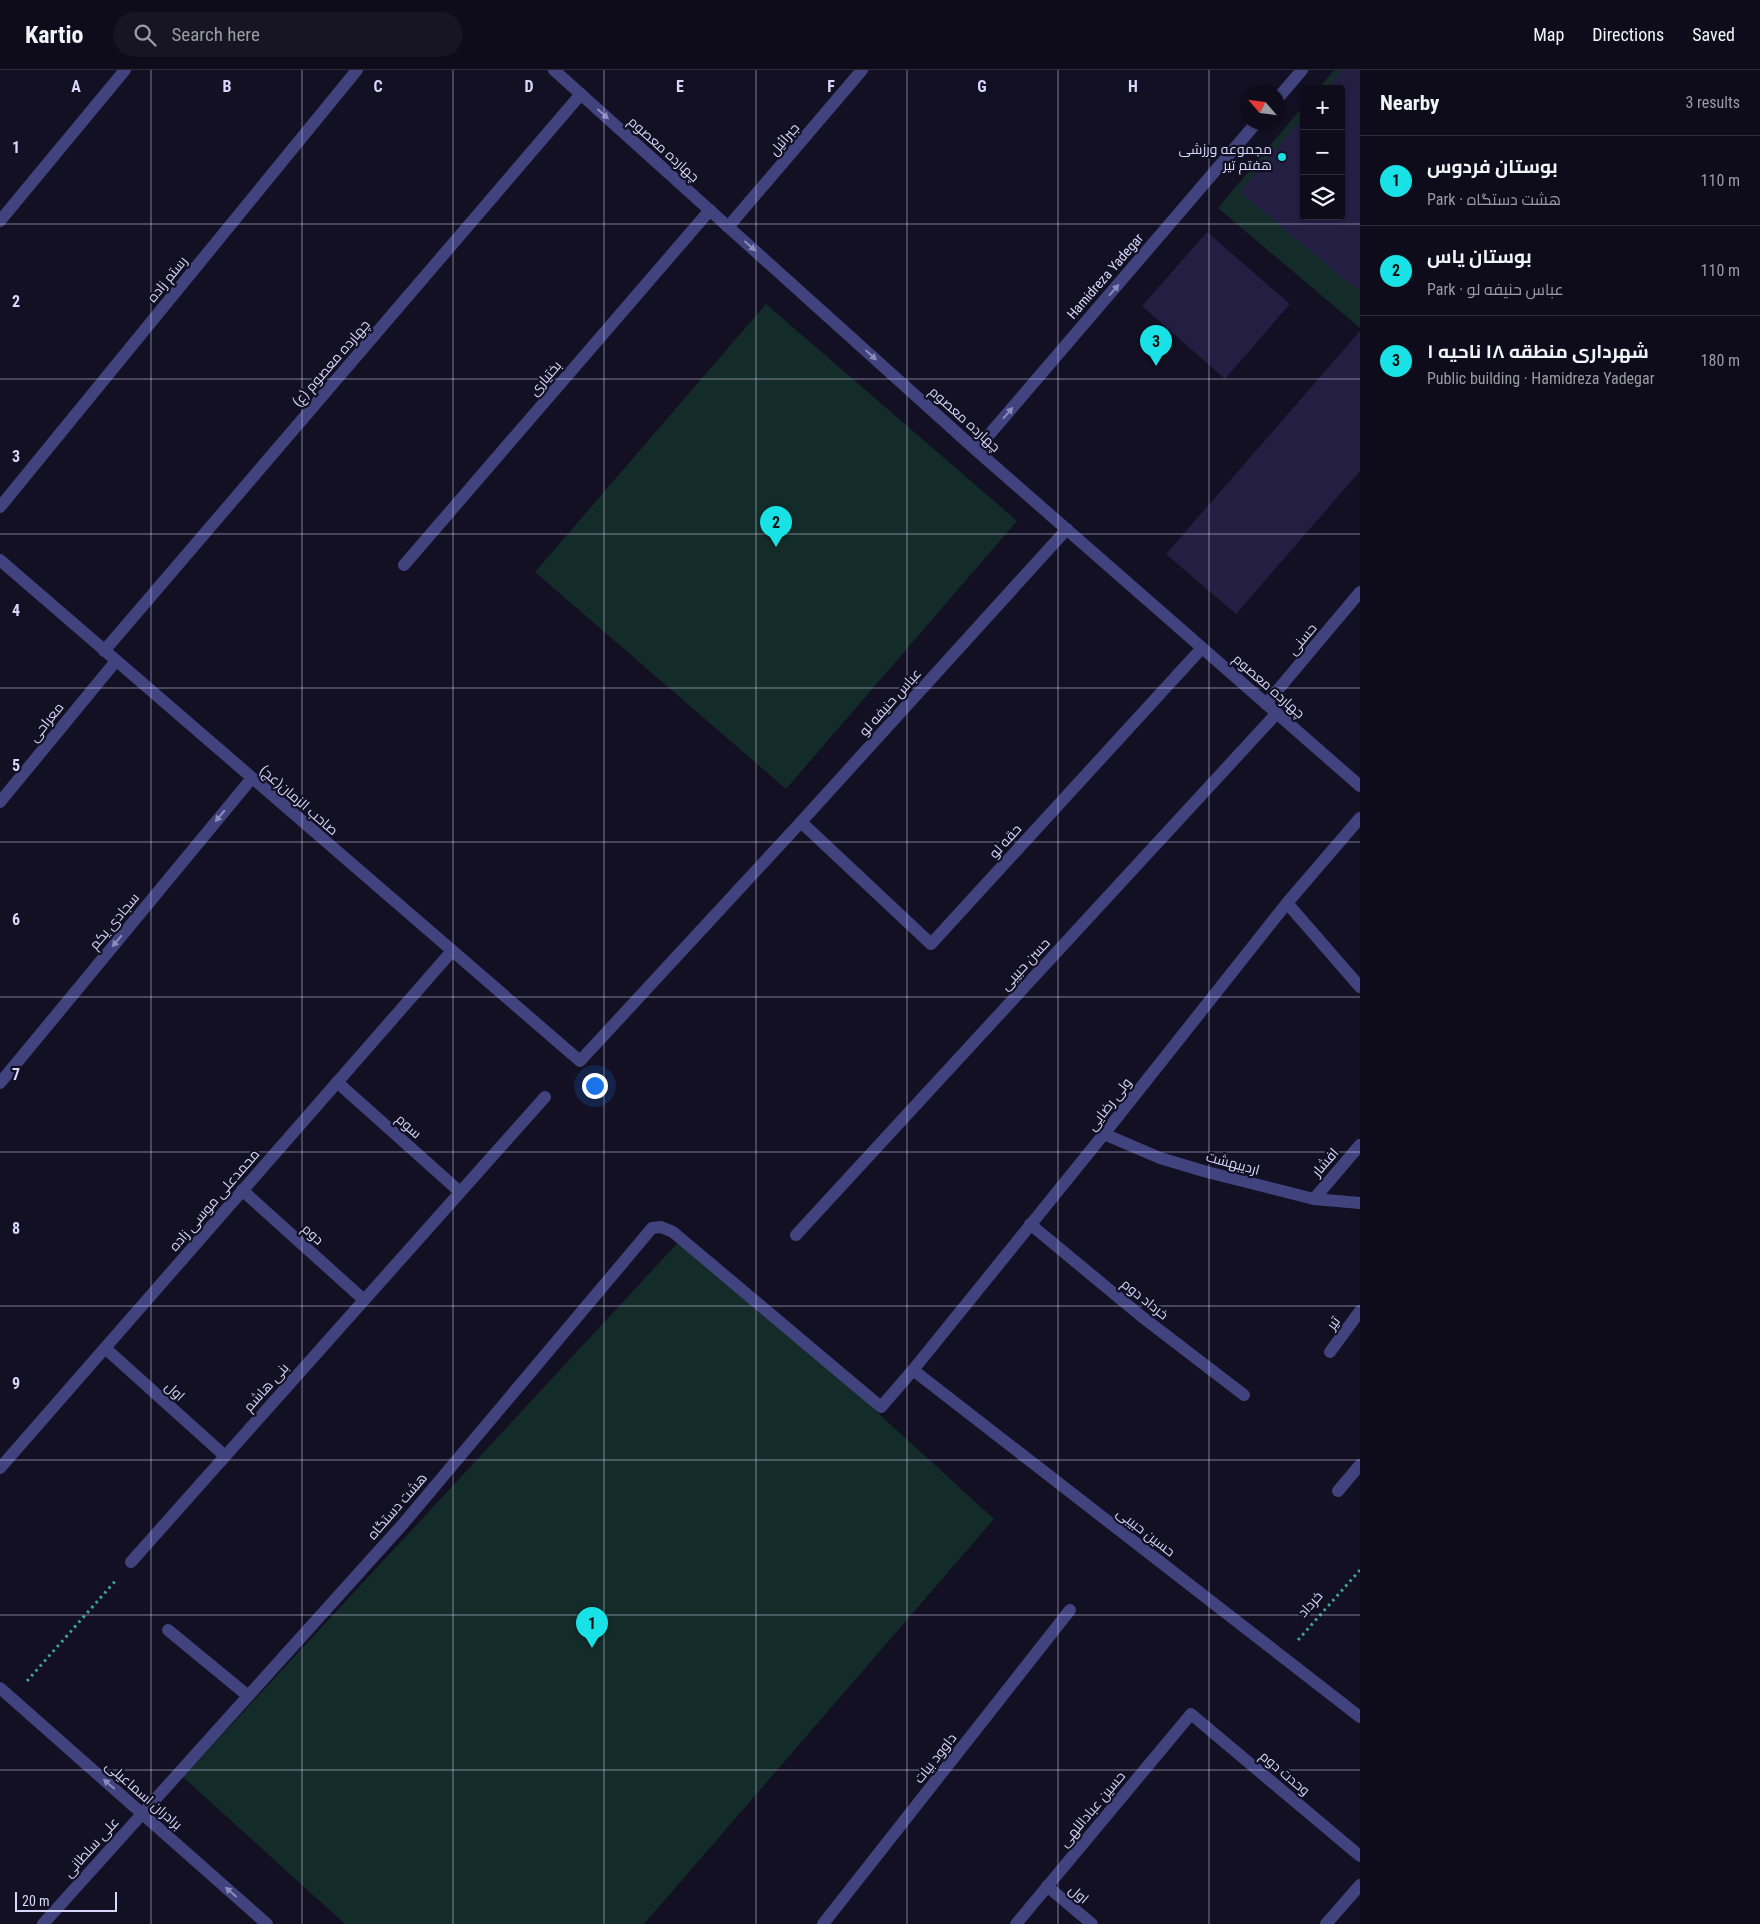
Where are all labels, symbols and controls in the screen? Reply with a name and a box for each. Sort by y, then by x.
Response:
search box [113,12,463,57]
text: Kartio [25,21,83,49]
icon: search [131,21,159,49]
text: Search here [171,23,260,46]
text: Map [1533,24,1564,45]
text: Directions [1592,24,1664,45]
text: Saved [1692,24,1735,45]
text: A [71,77,81,96]
text: B [223,77,232,96]
text: C [373,77,383,96]
text: D [524,77,534,96]
text: E [676,77,684,96]
text: F [827,77,835,96]
text: G [977,77,987,96]
text: H [1128,77,1138,96]
north arrow [1240,85,1285,130]
map controls [1300,85,1345,220]
button: + [1300,85,1345,130]
text: Nearby [1380,91,1439,115]
text: 3 results [1685,93,1740,112]
one-way arrow [597,108,609,120]
street label: چهارده معصوم [624,113,703,186]
street label: جبرائیل [766,120,802,158]
button: − [1300,130,1345,175]
text: 1 [12,138,20,157]
place label: مجموعه ورزشی هفتم تیر [1178,141,1272,175]
marker: مجموعه ورزشی هفتم تیر [1276,151,1288,163]
text: بوستان فردوس [1427,155,1558,178]
text: 1 [1392,171,1400,190]
text: 110 m [1701,171,1740,190]
button: layers [1300,175,1345,220]
text: Park · هشت دستگاه [1427,190,1561,209]
street label: Hamidreza Yadegar [1064,230,1146,322]
one-way arrow [743,241,756,252]
text: بوستان یاس [1427,245,1532,268]
street label: رستم زاده [144,253,192,306]
text: 2 [1392,261,1400,280]
text: 110 m [1701,261,1740,280]
text: Park · عباس حنیفه لو [1427,280,1564,299]
one-way arrow [1108,283,1119,296]
text: 2 [12,292,20,311]
street label: چهارده معصوم (ع) [289,316,374,411]
pin: 3 [1140,325,1172,366]
text: شهرداری منطقه ۱۸ ناحیه ۱ [1427,340,1649,363]
one-way arrow [864,349,876,361]
text: 3 [1392,351,1400,370]
text: 180 m [1701,351,1740,370]
street label: بختیاری [526,357,564,399]
text: Public building · Hamidreza Yadegar [1427,369,1655,388]
street label: چهارده معصوم [925,383,1004,456]
one-way arrow [1002,407,1013,419]
text: 3 [12,447,20,466]
pin: 2 [760,506,792,547]
text: 4 [12,601,20,620]
street label: حسنی [1284,620,1320,658]
street label: چهارده معصوم [1229,651,1308,723]
street label: عباس حنیفه لو [856,665,924,739]
street label: معراحی [25,699,67,745]
text: 5 [12,756,20,775]
street label: صاحب الزمان(عج) [256,762,341,839]
one-way arrow [215,809,226,822]
street label: حقه لو [986,821,1024,861]
street label: سجادی یکم [86,889,144,954]
text: 6 [12,910,20,929]
one-way arrow [112,935,123,948]
street label: حسن حبیبی [997,935,1053,993]
text: 7 [12,1065,20,1084]
your location [582,1073,608,1099]
street label: ولی رضایی [1083,1074,1135,1134]
street label: سوم [392,1111,425,1143]
street label: افشار [1308,1145,1342,1180]
street label: محمدعلی موسی زاده [166,1146,262,1254]
street label: اردیبهشت [1204,1148,1262,1178]
text: 8 [12,1219,20,1238]
street label: دوم [298,1220,327,1249]
street label: خرداد دوم [1117,1275,1172,1324]
street label: تیر [1322,1313,1343,1333]
street label: بنی هاشم [240,1360,293,1416]
text: 9 [12,1374,20,1393]
street label: اول [161,1378,188,1405]
street label: هشت دستگاه [364,1470,430,1542]
street label: حسین حبیبی [1114,1504,1178,1560]
street label: خرداد [1294,1588,1326,1620]
pin: 1 [576,1607,608,1648]
street label: داوود بیات [911,1730,959,1786]
street label: وحدت دوم [1255,1747,1313,1800]
street label: برادران اسماعیلی [102,1757,186,1833]
street label: حسین عباداللهی [1056,1768,1128,1850]
one-way arrow [103,1779,115,1790]
street label: علی سلطانی [60,1814,122,1880]
street label: اول [1065,1881,1092,1908]
one-way arrow [225,1886,237,1898]
scale bar [15,1889,118,1912]
text: 20 m [22,1893,50,1909]

